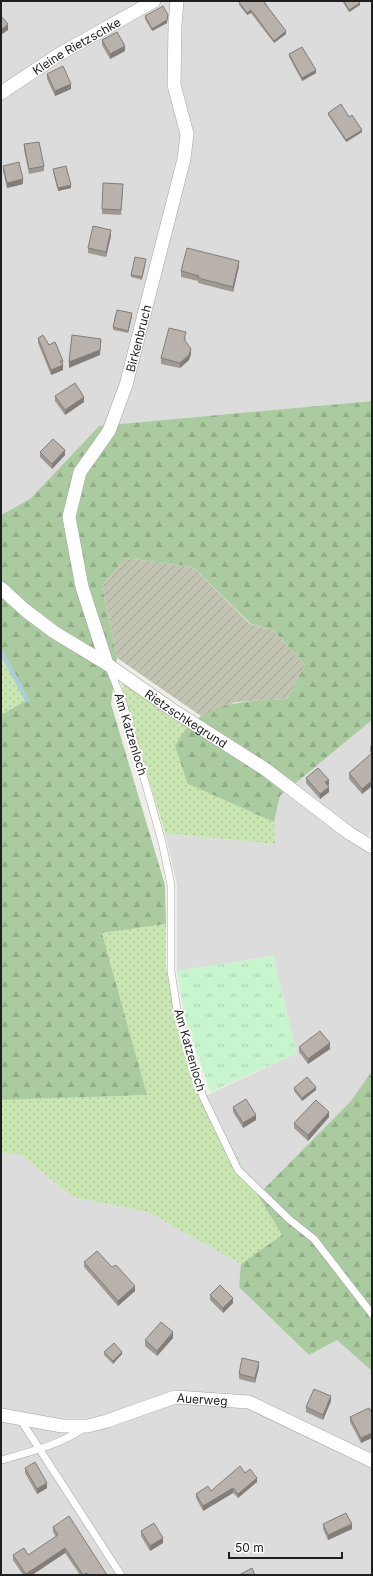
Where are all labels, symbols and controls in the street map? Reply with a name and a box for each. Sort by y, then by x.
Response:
street label: Kleine Rietzschke [29,14,123,78]
street label: Birkenbruch [122,303,154,373]
street label: Rietzschkegrund [142,686,230,751]
street label: Am Katzenloch [111,691,151,777]
street label: Am Katzenloch [171,1007,209,1093]
street label: Auerweg [176,1390,228,1408]
scale bar [229,1534,342,1560]
text: 50 m [235,1540,264,1555]

